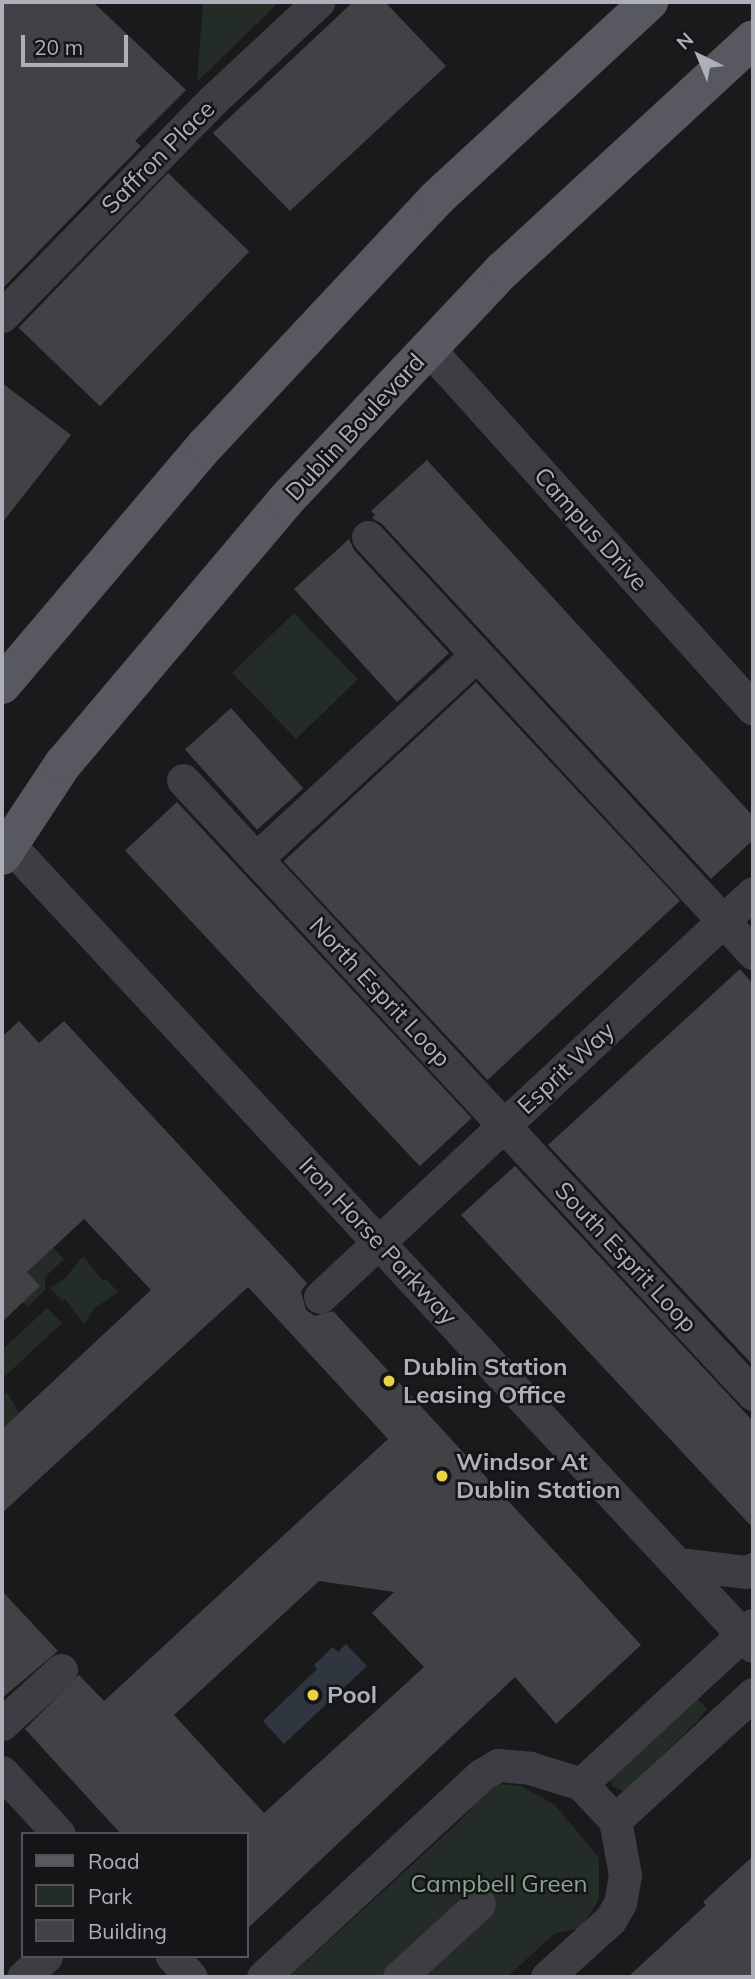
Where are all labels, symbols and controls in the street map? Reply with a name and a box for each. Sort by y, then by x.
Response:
scale bar [24,21,131,65]
north arrow [664,21,734,91]
text: N [671,27,698,54]
text: 20 m [34,34,83,60]
street label: Saffron Place [95,94,221,220]
street label: Dublin Boulevard [280,348,430,506]
street label: Campus Drive [528,461,654,597]
street label: North Esprit Loop [303,911,457,1073]
street label: Esprit Way [512,1016,620,1120]
street label: Iron Horse Parkway [293,1151,463,1331]
street label: South Esprit Loop [549,1176,703,1338]
place label: Dublin Station Leasing Office [403,1353,567,1409]
marker: Dublin Station Leasing Office [381,1373,397,1389]
place label: Windsor At Dublin Station [456,1448,620,1504]
marker: Windsor At Dublin Station [434,1468,450,1484]
place label: Pool [327,1681,377,1709]
marker: Pool [305,1687,321,1703]
legend [21,1832,248,1958]
text: Road [88,1848,139,1874]
park label: Campbell Green [410,1870,588,1898]
text: Park [88,1883,132,1909]
text: Building [88,1918,167,1944]

